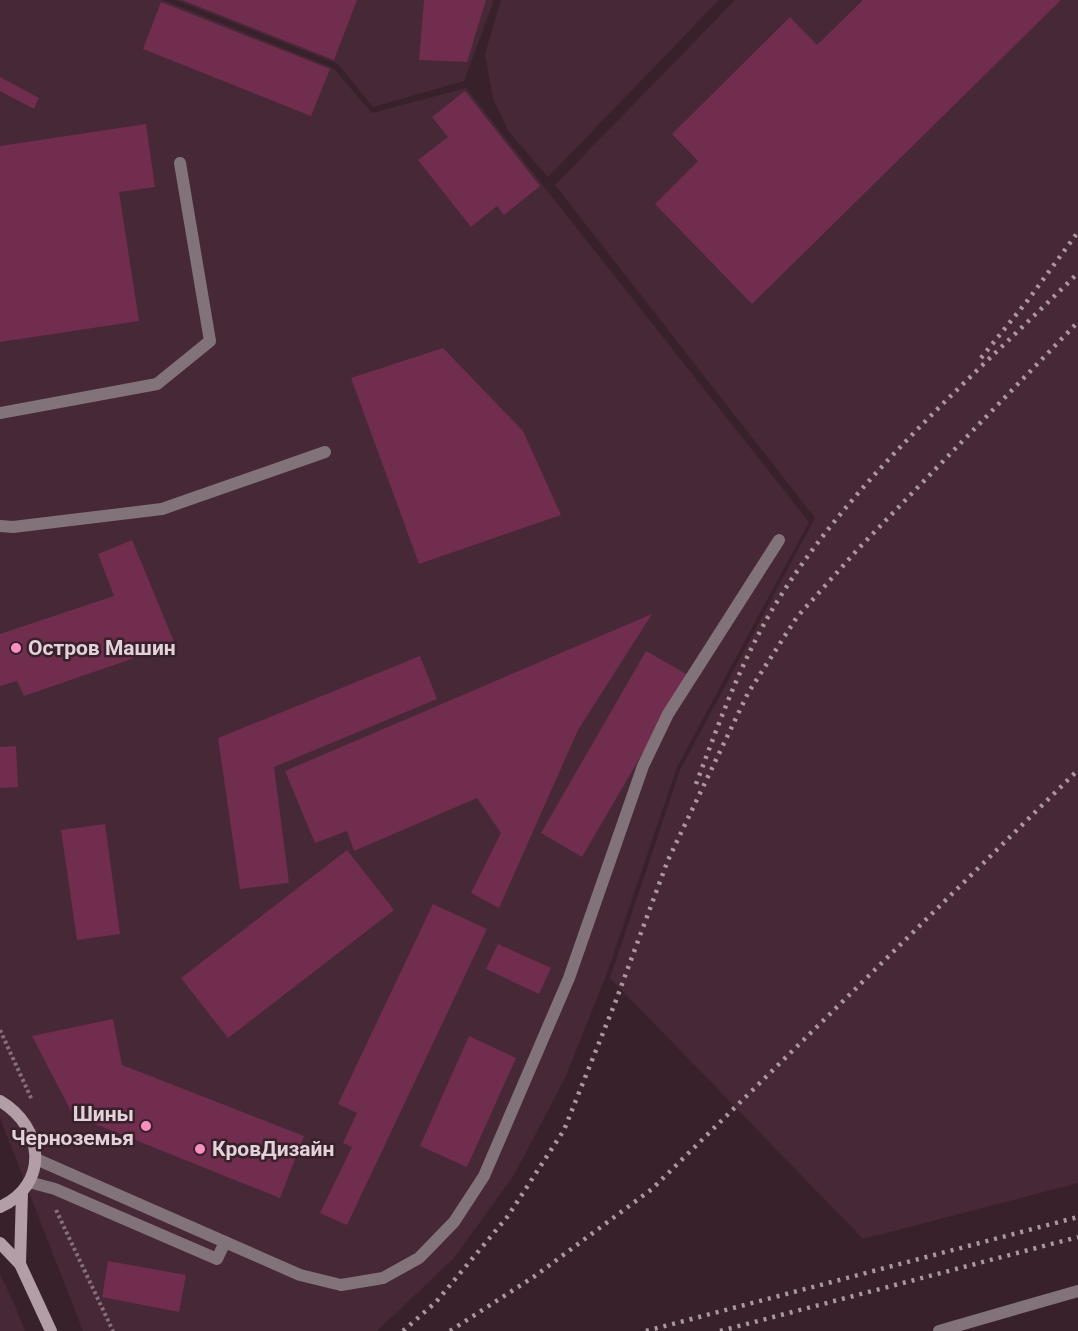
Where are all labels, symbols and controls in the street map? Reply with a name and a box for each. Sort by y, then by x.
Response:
place label: Остров Машин [28,636,176,660]
marker: Остров Машин [9,641,23,655]
place label: Шины Черноземья [11,1102,134,1150]
marker: Шины Черноземья [139,1119,153,1133]
place label: КровДизайн [212,1137,334,1161]
marker: КровДизайн [193,1142,207,1156]

